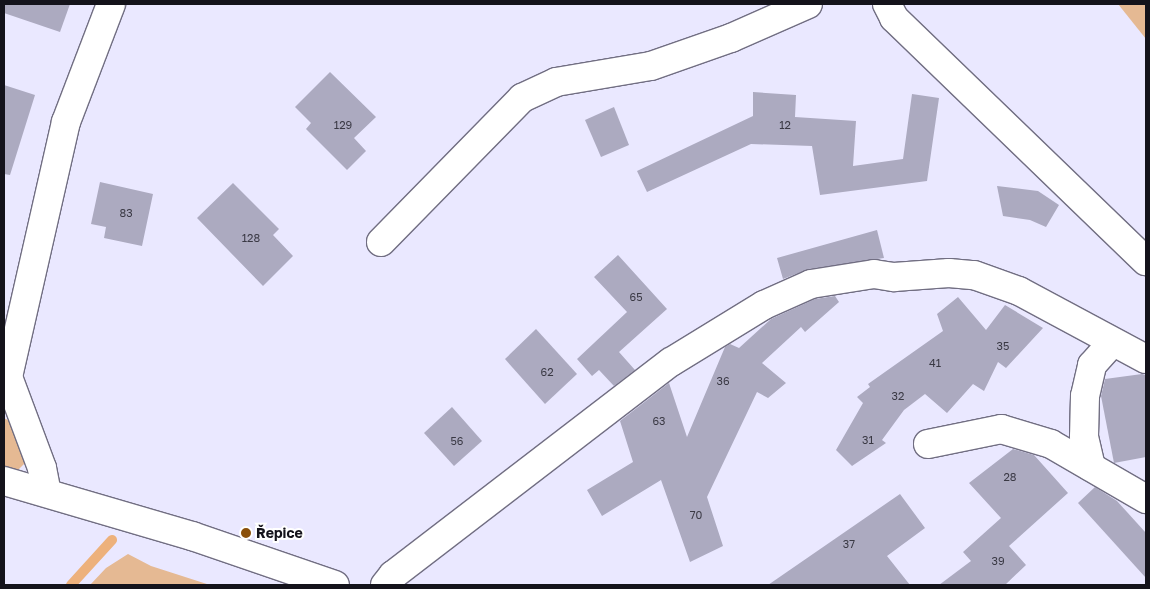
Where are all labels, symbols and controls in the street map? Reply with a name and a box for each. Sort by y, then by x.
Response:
house number: 129 [334,118,352,132]
house number: 12 [779,118,791,132]
house number: 83 [119,206,133,220]
house number: 128 [242,231,260,245]
house number: 65 [629,290,643,304]
house number: 35 [997,339,1009,353]
house number: 41 [929,356,941,370]
house number: 62 [540,365,554,379]
house number: 36 [716,374,730,388]
house number: 32 [892,389,904,403]
house number: 63 [652,414,666,428]
house number: 31 [862,433,874,447]
house number: 56 [450,434,464,448]
house number: 28 [1003,470,1017,484]
house number: 70 [690,508,702,522]
place label: Řepice [256,525,303,541]
marker: Řepice [240,527,252,539]
house number: 37 [843,537,855,551]
house number: 39 [991,554,1005,568]

